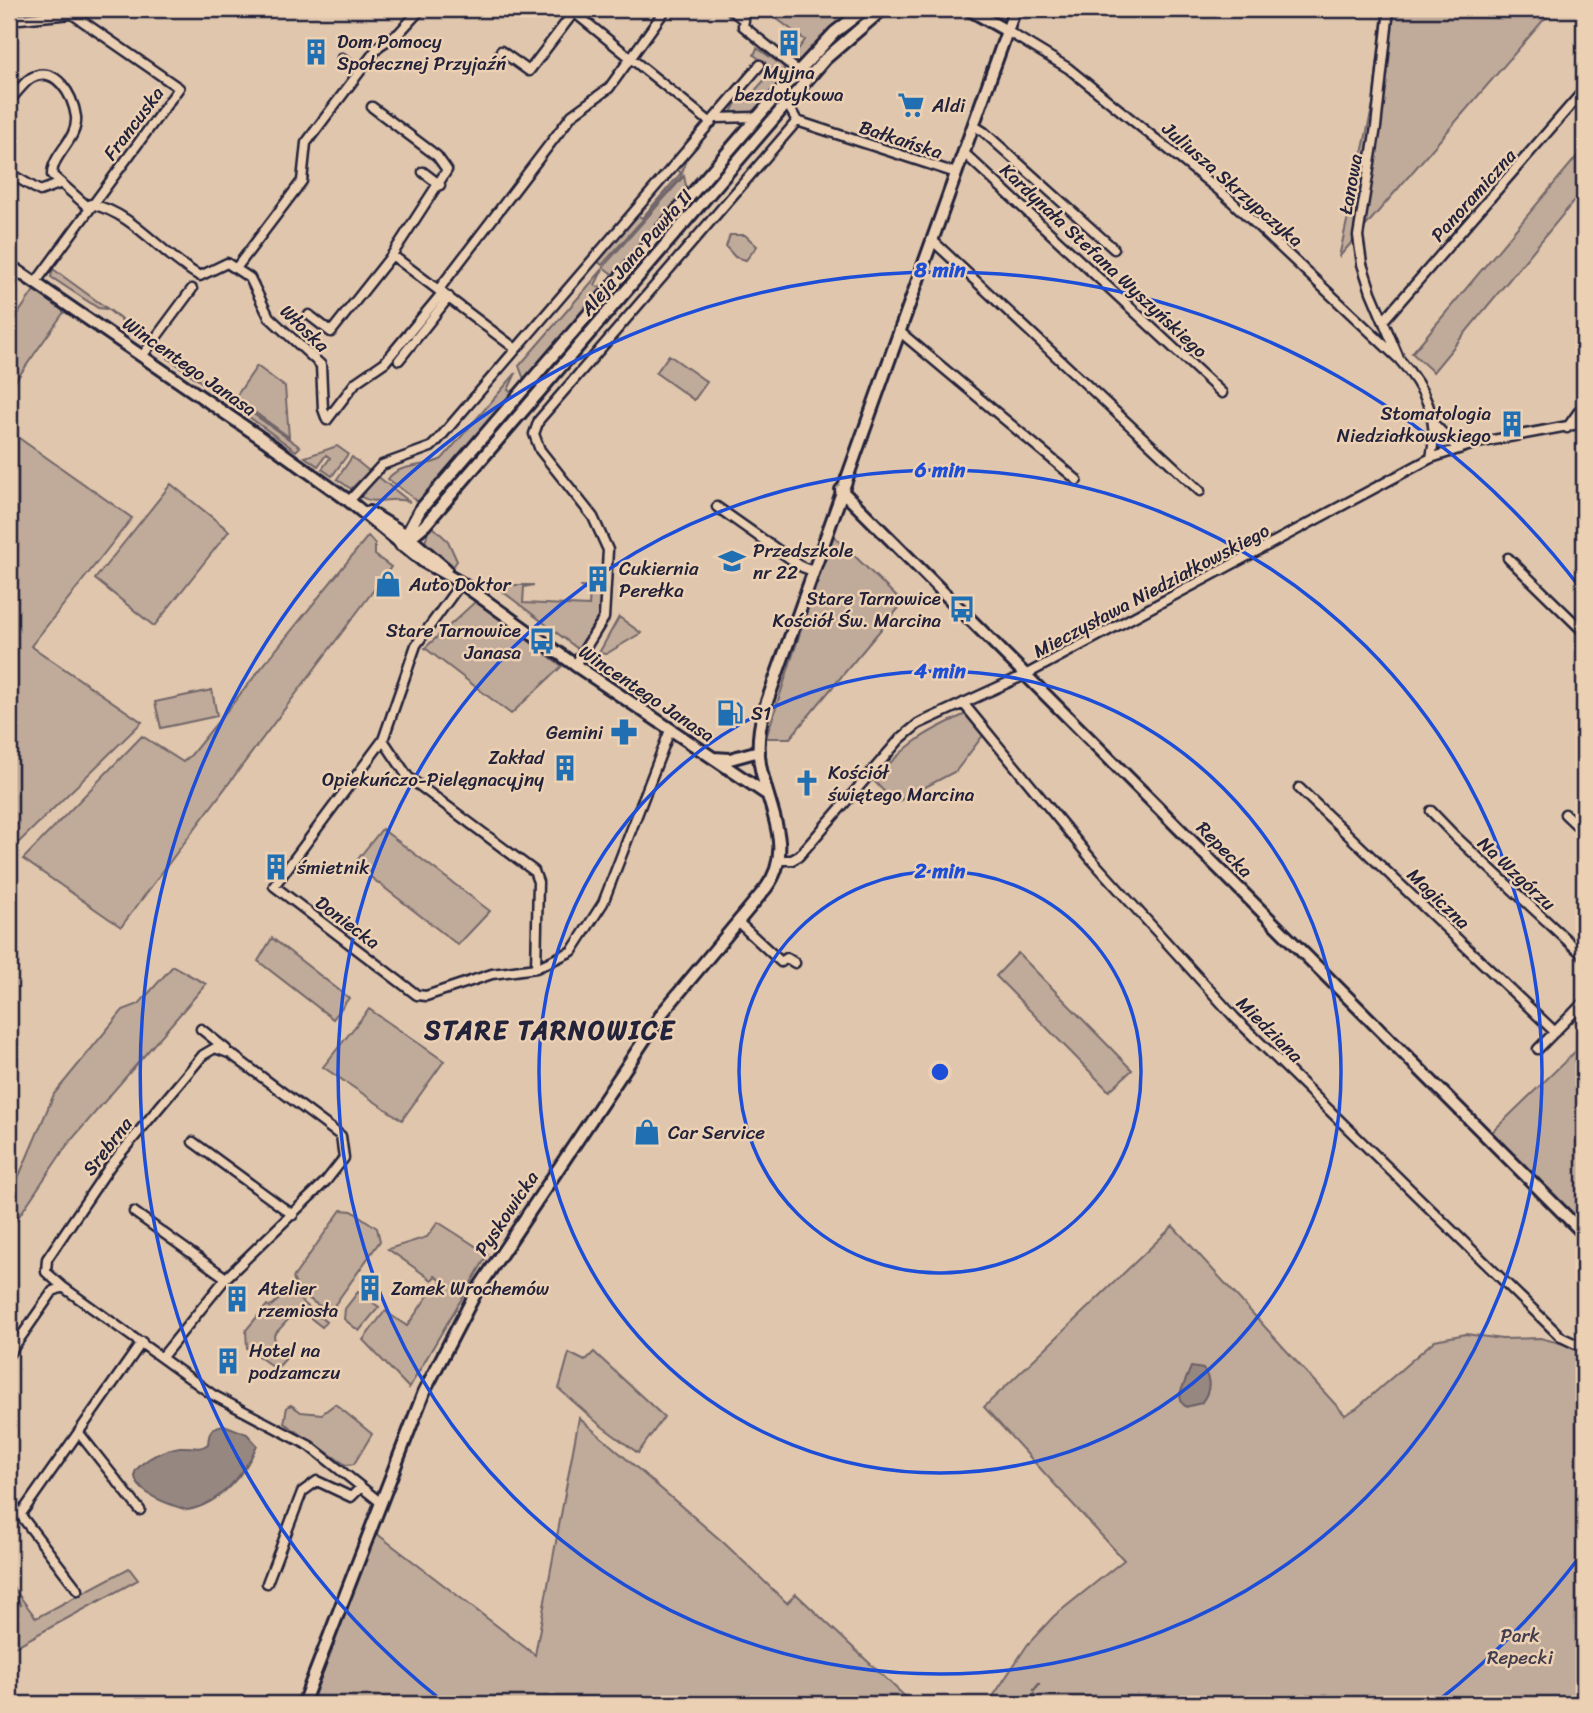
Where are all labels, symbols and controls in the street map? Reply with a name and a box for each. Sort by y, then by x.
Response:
place label: Dom Pomocy Społecznej Przyjaźń [337,25,507,80]
building icon: Myjna bezdotykowa [774,28,804,58]
building icon: Dom Pomocy Społecznej Przyjaźń [301,37,331,67]
place label: Myjna bezdotykowa [734,56,844,111]
street label: Francuska [94,79,173,168]
place label: Aldi [931,89,966,122]
supermarket icon: Aldi [896,90,926,120]
street label: Bałkańska [855,110,947,169]
street label: Juliusza Skrzypczyka [1154,113,1311,256]
street label: Panoramiczna [1422,141,1525,250]
street label: Łanowa [1329,151,1372,217]
street label: Kardynała Stefana Wyszyńskiego [992,155,1215,366]
street label: Aleja Jana Pawła II [571,181,701,324]
text: 8 min [913,251,966,289]
street label: Włoska [272,296,338,361]
street label: Wincentego Janasa [116,308,264,425]
place label: Stomatologia Niedziałkowskiego [1337,397,1491,452]
building icon: Stomatologia Niedziałkowskiego [1497,409,1527,439]
text: 6 min [914,451,966,489]
street label: Mieczysława Niedziałkowskiego [1027,514,1275,667]
place label: Przedszkole nr 22 [753,534,853,589]
school or university icon: Przedszkole nr 22 [717,546,747,576]
place label: Cukiernia Perełka [619,552,699,607]
building icon: Cukiernia Perełka [583,564,613,594]
place label: Auto Doktor [408,568,512,601]
shop icon: Auto Doktor [373,569,403,599]
place label: Stare Tarnowice Kościół Św. Marcina [772,582,941,637]
bus stop icon: Stare Tarnowice Kościół Św. Marcina [947,594,977,624]
place label: Stare Tarnowice Janasa [386,614,521,669]
bus stop icon: Stare Tarnowice Janasa [527,626,557,656]
street label: Wincentego Janasa [572,636,722,752]
text: 4 min [913,652,967,690]
place label: S1 [751,697,771,730]
fuel station icon: S1 [715,698,745,728]
place label: Gemini [546,716,604,749]
pharmacy icon: Gemini [609,717,639,747]
place label: Zakład Opiekuńczo-Pielęgnacyjny [322,741,545,796]
building icon: Zakład Opiekuńczo-Pielęgnacyjny [550,753,580,783]
place label: Kościół świętego Marcina [827,756,975,811]
church icon: Kościół świętego Marcina [792,768,822,798]
street label: Repecka [1188,813,1261,886]
street label: Na Wzgórzu [1470,828,1564,919]
place label: śmietnik [296,851,370,884]
building icon: śmietnik [261,852,291,882]
text: 2 min [914,852,966,890]
street label: Magiczna [1399,859,1479,938]
street label: Doniecka [308,887,388,958]
street label: Miedziana [1228,988,1311,1071]
district label: STARE TARNOWICE [423,1007,676,1053]
centre of rings [928,1060,952,1084]
street label: Srebrna [74,1109,141,1183]
place label: Car Service [668,1116,765,1149]
shop icon: Car Service [632,1117,662,1147]
street label: Pyskowicka [466,1163,548,1263]
place label: Atelier rzemiosła [257,1272,339,1327]
place label: Zamek Wrochemów [391,1272,550,1305]
building icon: Zamek Wrochemów [355,1273,385,1303]
building icon: Atelier rzemiosła [222,1284,252,1314]
place label: Hotel na podzamczu [248,1334,341,1389]
building icon: Hotel na podzamczu [213,1346,243,1376]
park label: Park Repecki [1487,1619,1554,1674]

